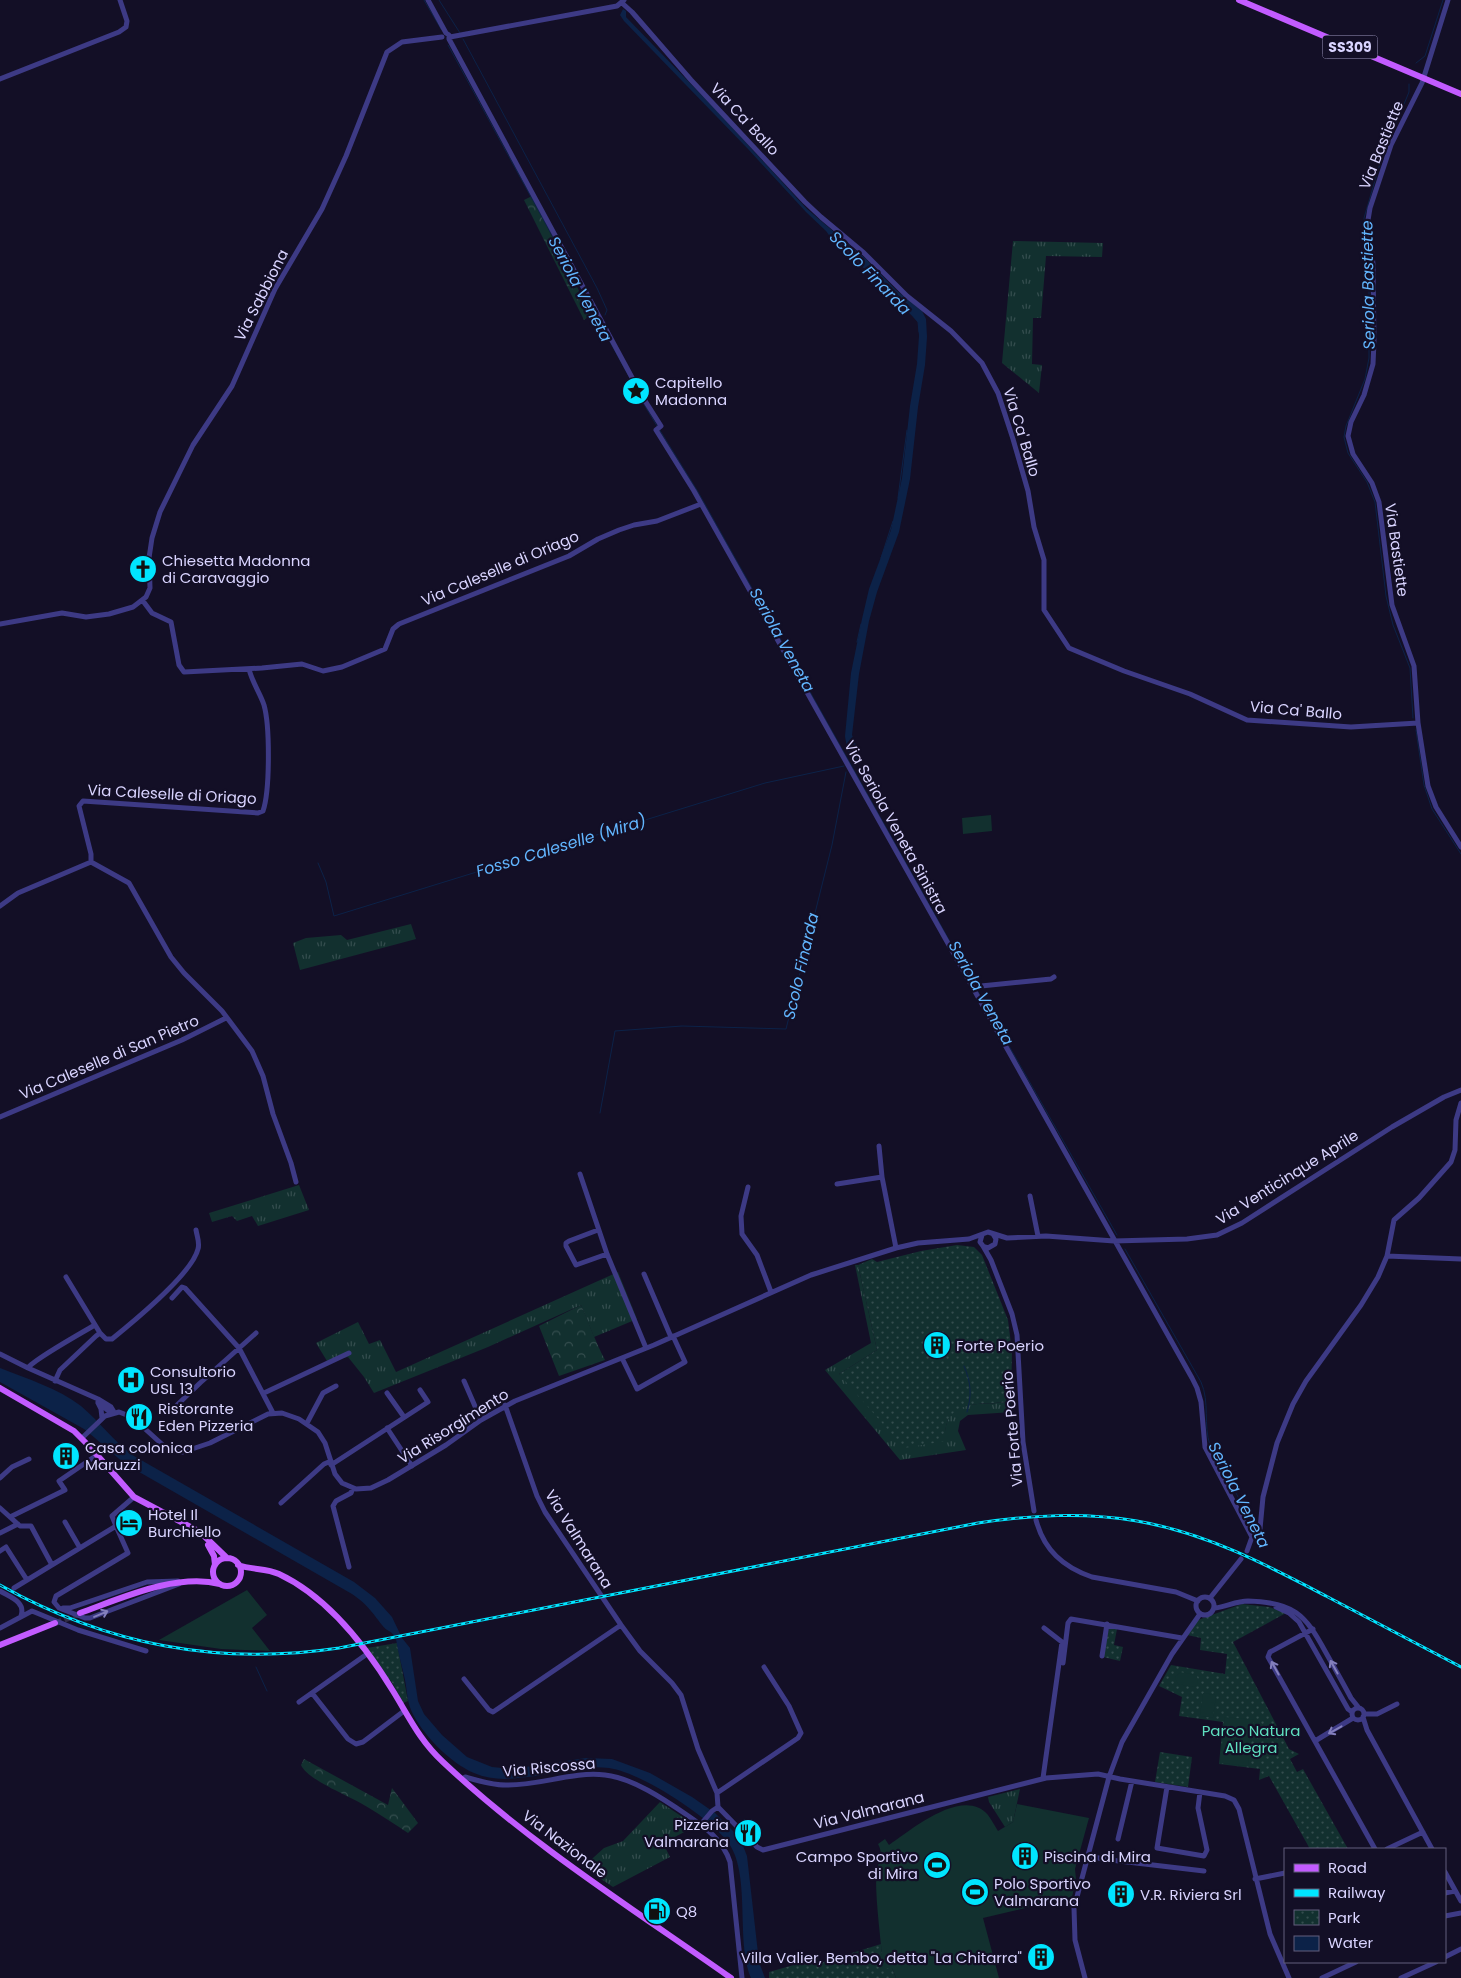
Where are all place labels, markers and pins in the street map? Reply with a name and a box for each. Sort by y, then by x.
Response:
place label: Capitello Madonna [655,372,727,410]
place icon: Capitello Madonna [621,376,651,406]
place label: Chiesetta Madonna di Caravaggio [162,550,311,588]
church icon: Chiesetta Madonna di Caravaggio [128,554,158,584]
building icon: Forte Poerio [922,1330,952,1360]
place label: Forte Poerio [956,1335,1044,1356]
place label: Consultorio USL 13 [150,1361,236,1399]
hospital icon: Consultorio USL 13 [116,1365,146,1395]
place label: Ristorante Eden Pizzeria [158,1398,254,1436]
restaurant icon: Ristorante Eden Pizzeria [124,1402,154,1432]
place label: Casa colonica Maruzzi [85,1437,193,1475]
building icon: Casa colonica Maruzzi [51,1441,81,1471]
place label: Hotel Il Burchiello [148,1504,221,1542]
hotel icon: Hotel Il Burchiello [114,1508,144,1538]
place label: Pizzeria Valmarana [644,1814,729,1852]
restaurant icon: Pizzeria Valmarana [733,1818,763,1848]
building icon: Piscina di Mira [1010,1841,1040,1871]
place label: Campo Sportivo di Mira [796,1846,918,1884]
place label: Piscina di Mira [1044,1846,1151,1867]
sports icon: Campo Sportivo di Mira [922,1850,952,1880]
place label: Polo Sportivo Valmarana [994,1873,1091,1911]
sports icon: Polo Sportivo Valmarana [960,1877,990,1907]
building icon: V.R. Riviera Srl [1106,1879,1136,1909]
place label: V.R. Riviera Srl [1140,1884,1242,1905]
fuel station icon: Q8 [642,1896,672,1926]
place label: Q8 [676,1901,697,1922]
building icon: Villa Valier, Bembo, detta "La Chitarra" [1026,1942,1056,1972]
place label: Villa Valier, Bembo, detta "La Chitarra" [741,1947,1022,1968]

